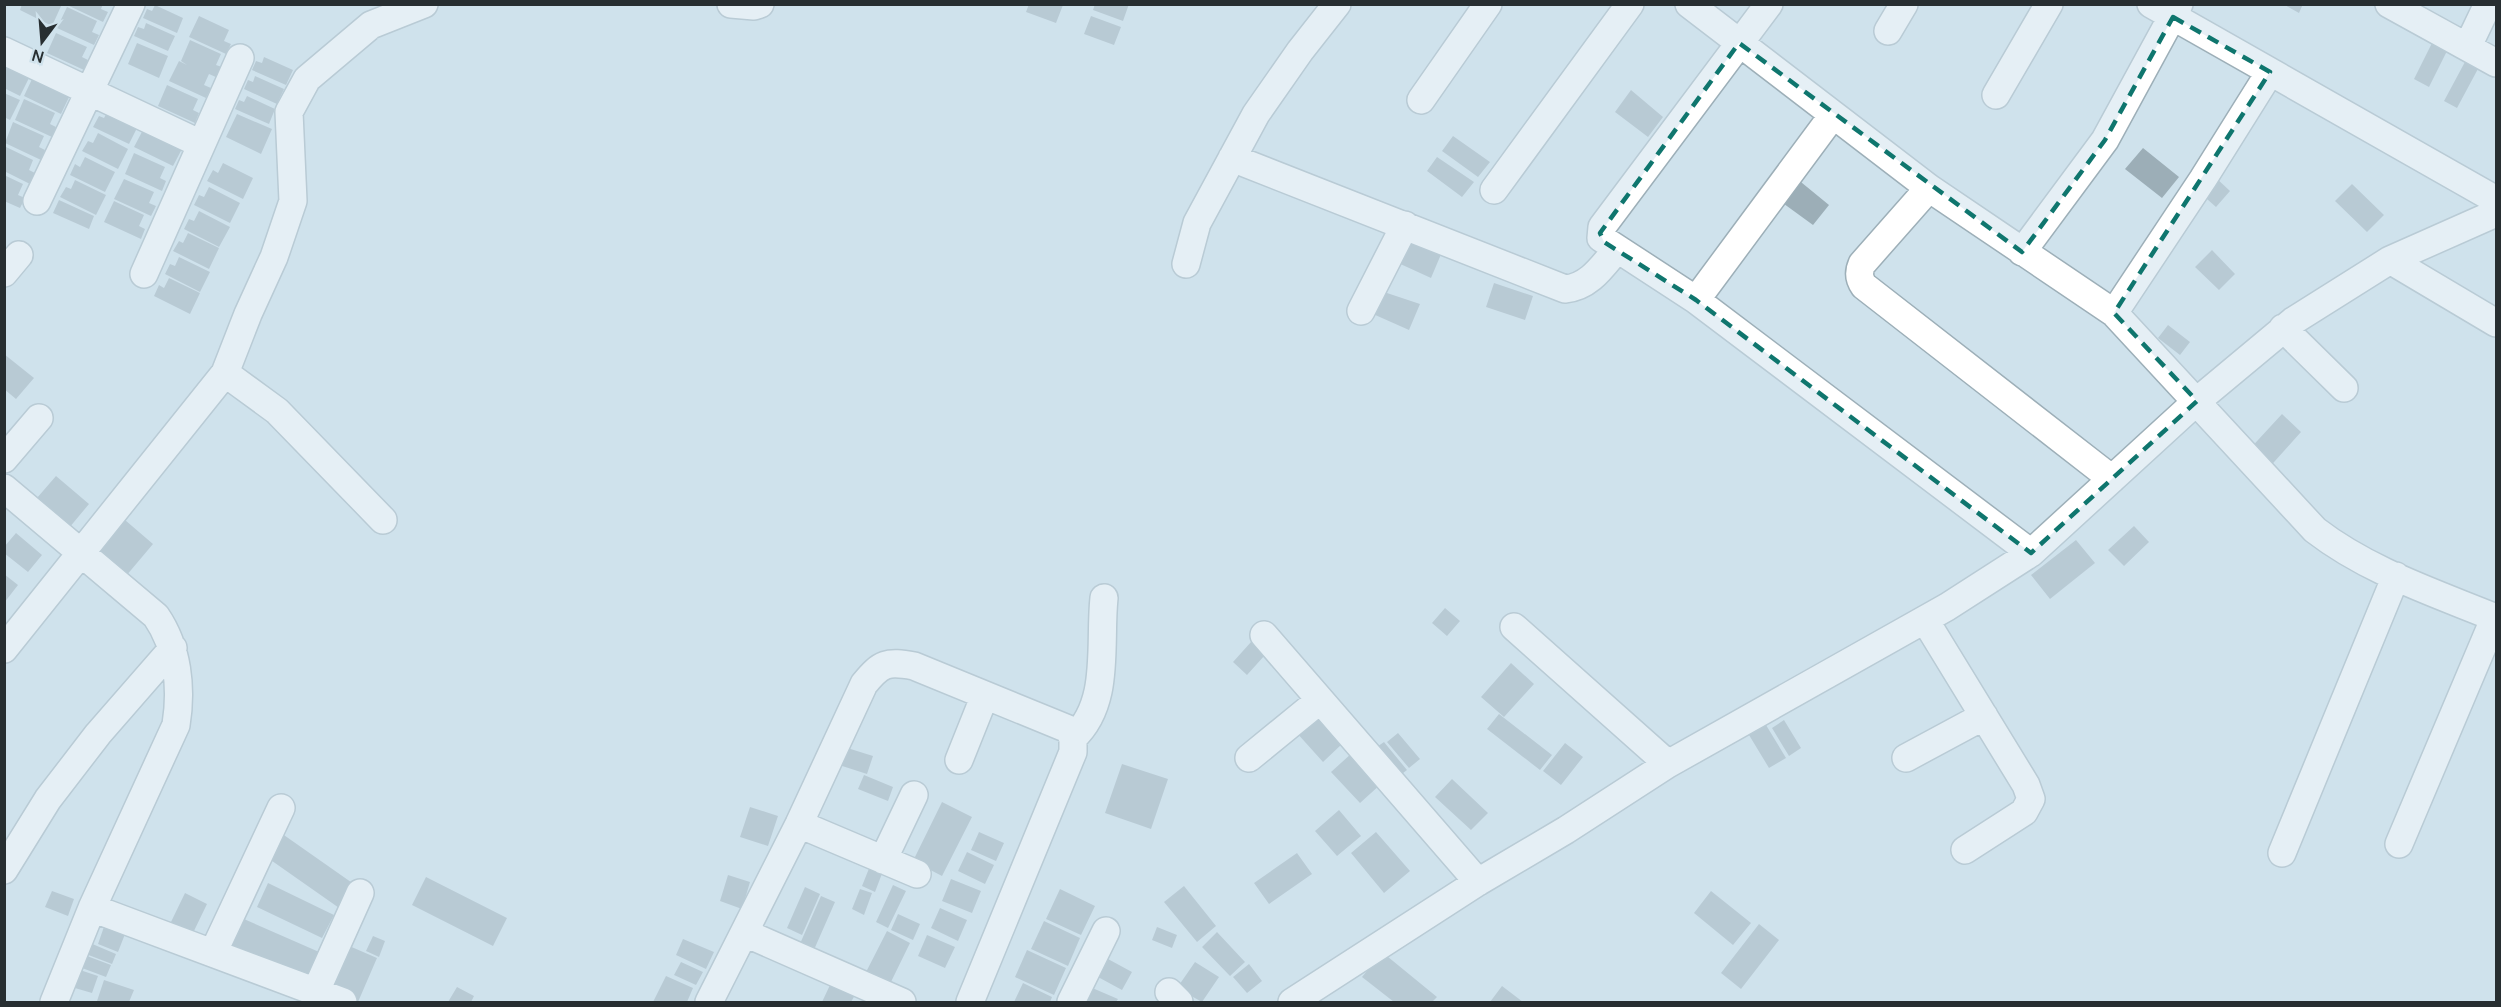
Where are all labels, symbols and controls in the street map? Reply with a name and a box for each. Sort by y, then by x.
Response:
north arrow [12,12,72,72]
text: N [29,44,46,69]

